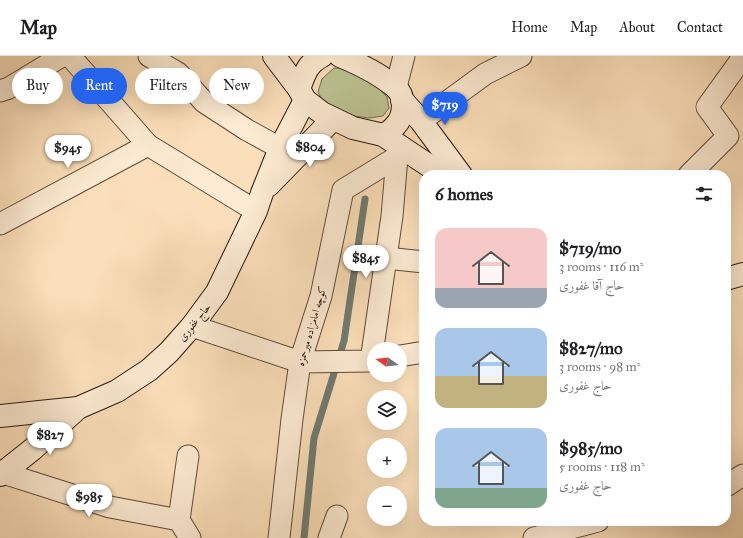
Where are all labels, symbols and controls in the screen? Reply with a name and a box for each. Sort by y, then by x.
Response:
text: Map [20,16,57,39]
text: Home [511,19,548,36]
text: Map [570,19,597,36]
text: About [619,19,655,36]
text: Contact [677,19,723,36]
chip: Buy [12,68,63,104]
chip: Rent [71,68,127,104]
chip: Filters [135,68,201,104]
chip: New [209,68,264,104]
pin: $719 [421,92,469,126]
text: $719 [432,97,458,113]
pin: $804 [286,134,334,168]
pin: $945 [44,135,92,169]
text: $804 [295,139,325,155]
text: $945 [54,140,82,156]
icon: filters [693,183,715,205]
text: 6 homes [435,184,493,205]
text: $719/mo [559,238,622,259]
icon: home [467,244,515,292]
pin: $845 [342,245,390,279]
text: $845 [352,250,380,266]
text: 3 rooms · 116 m² [559,259,644,275]
text: حاج آقا غفوری [559,278,624,294]
street label: کوچه امامزاده میرحمزه [294,285,330,368]
street label: حاج غفوری [175,301,217,346]
text: $827/mo [559,338,623,359]
north arrow [367,342,407,382]
map controls [367,342,407,526]
icon: home [467,344,515,392]
text: 3 rooms · 98 m² [559,359,641,375]
text: حاج غفوری [559,378,612,394]
button: layers [367,390,407,430]
pin: $827 [26,422,74,456]
text: $827 [36,427,64,443]
button: + [367,438,407,478]
text: $985/mo [559,438,623,459]
icon: home [467,444,515,492]
text: 5 rooms · 118 m² [559,459,645,475]
text: حاج غفوری [559,478,612,494]
pin: $985 [65,484,113,518]
button: − [367,486,407,526]
text: $985 [75,489,103,505]

